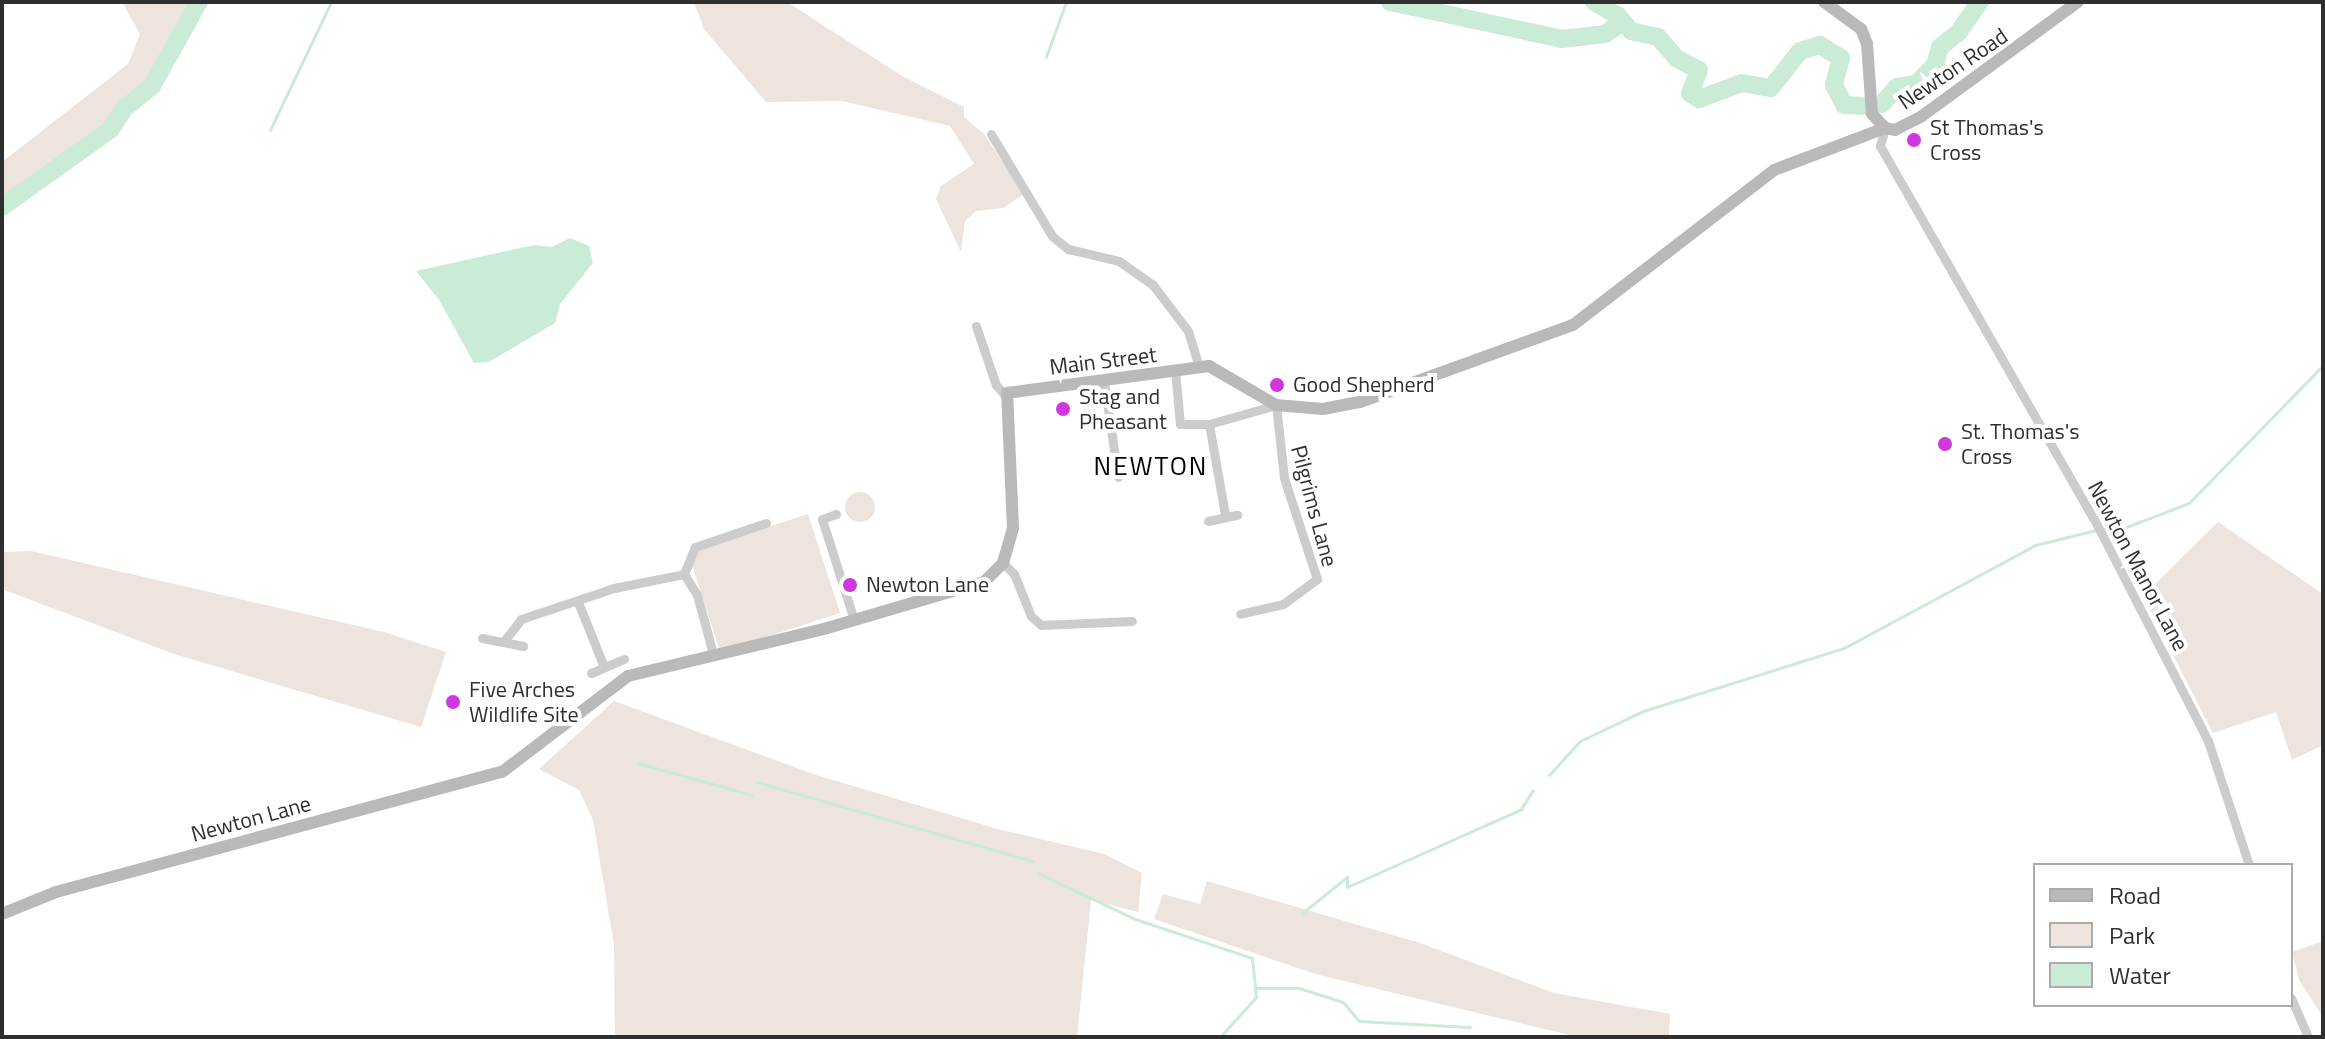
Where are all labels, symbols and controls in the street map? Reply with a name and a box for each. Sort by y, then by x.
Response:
street label: Newton Road [1893,23,2013,115]
place label: St Thomas's Cross [1930,114,2044,166]
marker: St Thomas's Cross [1905,131,1923,149]
street label: Main Street [1048,341,1158,381]
place label: Good Shepherd [1293,372,1435,398]
marker: Good Shepherd [1268,376,1286,394]
place label: Stag and Pheasant [1079,383,1167,434]
marker: Stag and Pheasant [1054,400,1072,418]
place label: St. Thomas's Cross [1961,418,2079,470]
marker: St. Thomas's Cross [1936,435,1954,453]
street label: Pilgrims Lane [1285,442,1343,570]
district label: NEWTON [1094,450,1208,482]
street label: Newton Manor Lane [2082,477,2194,655]
place label: Newton Lane [866,572,989,598]
marker: Newton Lane [841,576,859,594]
place label: Five Arches Wildlife Site [469,676,579,728]
marker: Five Arches Wildlife Site [444,693,462,711]
street label: Newton Lane [188,790,314,848]
legend [2033,863,2293,1007]
text: Road [2109,877,2161,913]
text: Park [2109,917,2155,953]
text: Water [2109,957,2171,993]

